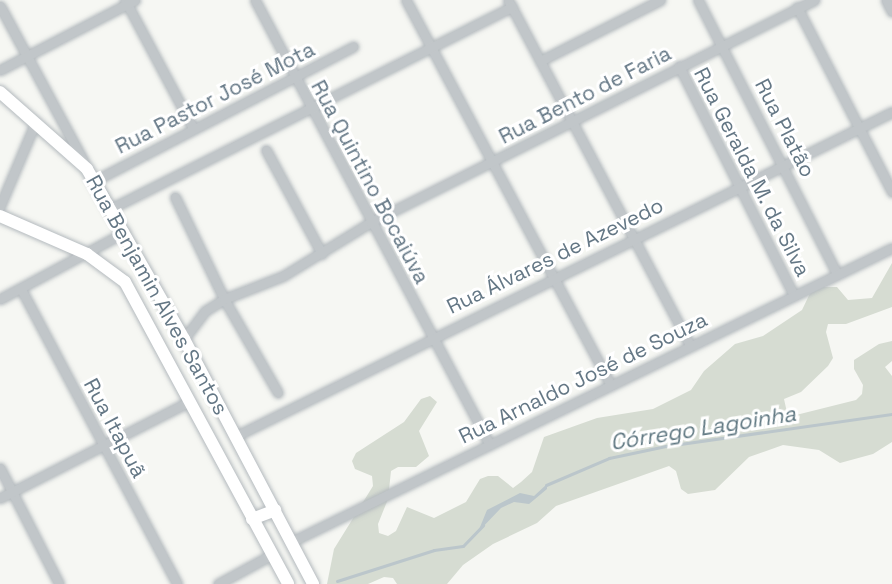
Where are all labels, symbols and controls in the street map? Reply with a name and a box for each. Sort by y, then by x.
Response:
street label: Rua Pastor José Mota [111,37,319,159]
street label: Rua Bento de Faria [495,41,675,149]
street label: Rua Geralda M. da Silva [688,63,816,281]
street label: Rua Platão [749,75,821,181]
street label: Rua Quintino Bocaiúva [306,76,434,288]
street label: Rua Benjamin Alves Santos [80,171,234,419]
street label: Rua Álvares de Azevedo [442,192,668,320]
street label: Rua Arnaldo José de Souza [455,307,711,449]
street label: Rua Itapuã [78,374,152,482]
water label: Córrego Lagoinha [608,400,798,456]

